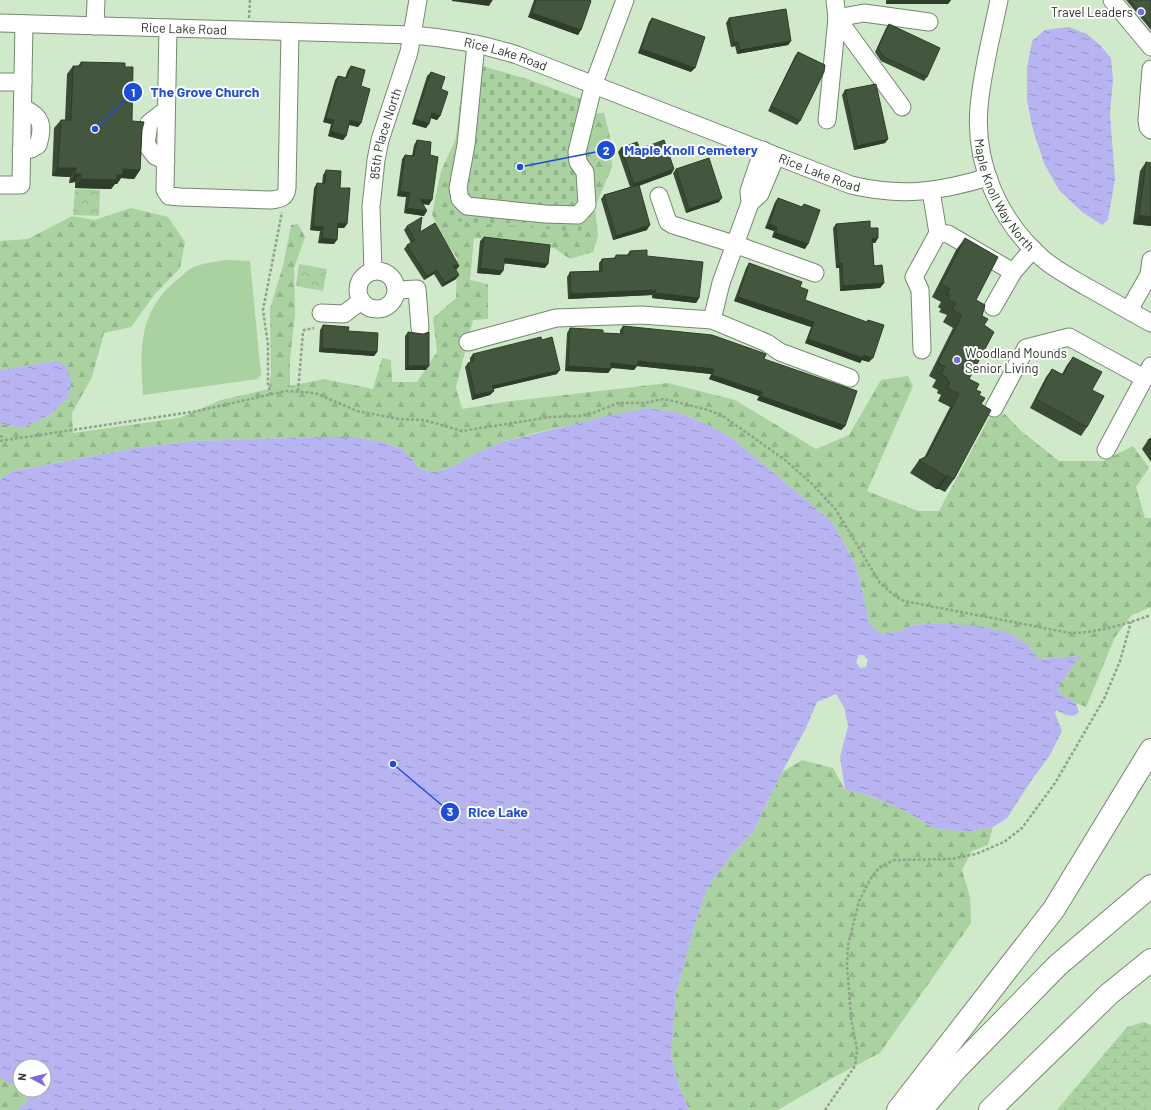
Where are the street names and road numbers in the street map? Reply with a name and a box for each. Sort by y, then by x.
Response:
street label: Rice Lake Road [141,19,227,38]
street label: Rice Lake Road [463,34,550,74]
street label: 85th Place North [366,86,405,180]
street label: Maple Knoll Way North [971,138,1038,255]
street label: Rice Lake Road [777,150,862,195]

